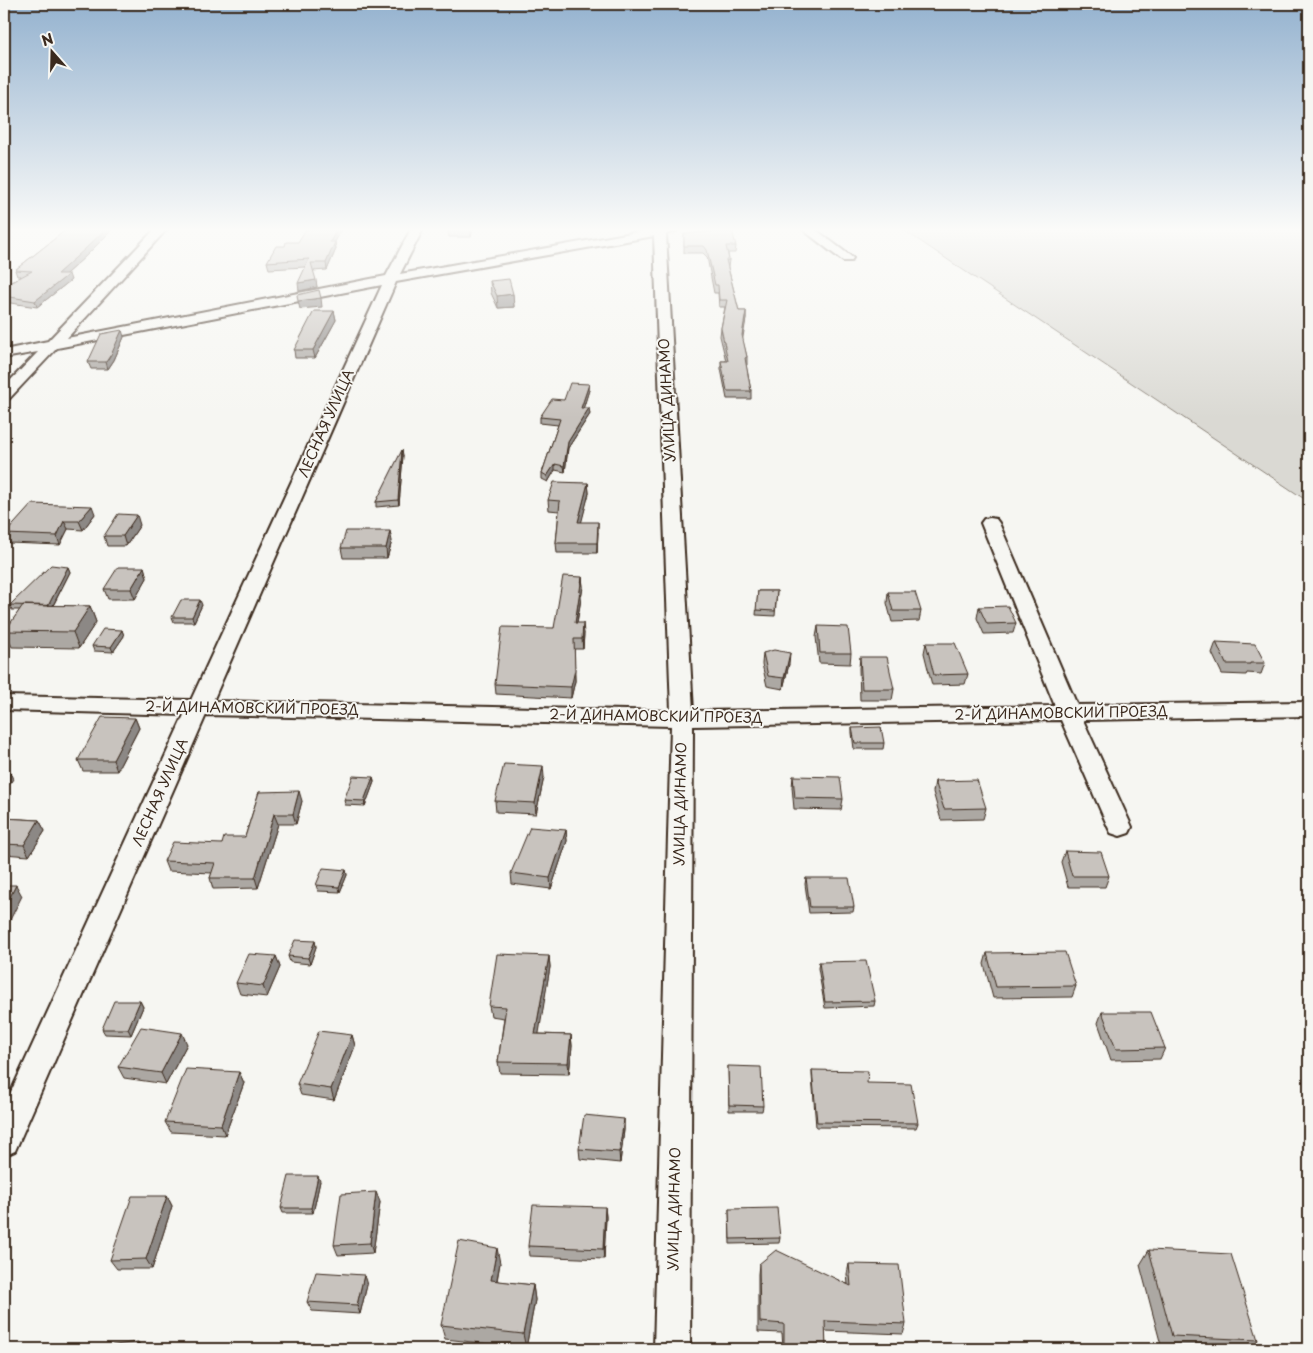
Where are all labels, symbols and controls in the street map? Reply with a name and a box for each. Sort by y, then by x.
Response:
north arrow [28,28,78,78]
text: N [39,28,56,51]
street label: УЛИЦА ДИНАМО [653,338,680,462]
street label: ЛЕСНАЯ УЛИЦА [292,365,359,480]
street label: 2-Й ДИНАМОВСКИЙ ПРОЕЗД [145,695,359,720]
street label: 2-Й ДИНАМОВСКИЙ ПРОЕЗД [954,700,1168,725]
street label: 2-Й ДИНАМОВСКИЙ ПРОЕЗД [549,703,763,728]
street label: ЛЕСНАЯ УЛИЦА [126,734,193,849]
street label: УЛИЦА ДИНАМО [668,742,691,866]
street label: УЛИЦА ДИНАМО [662,1147,685,1271]

